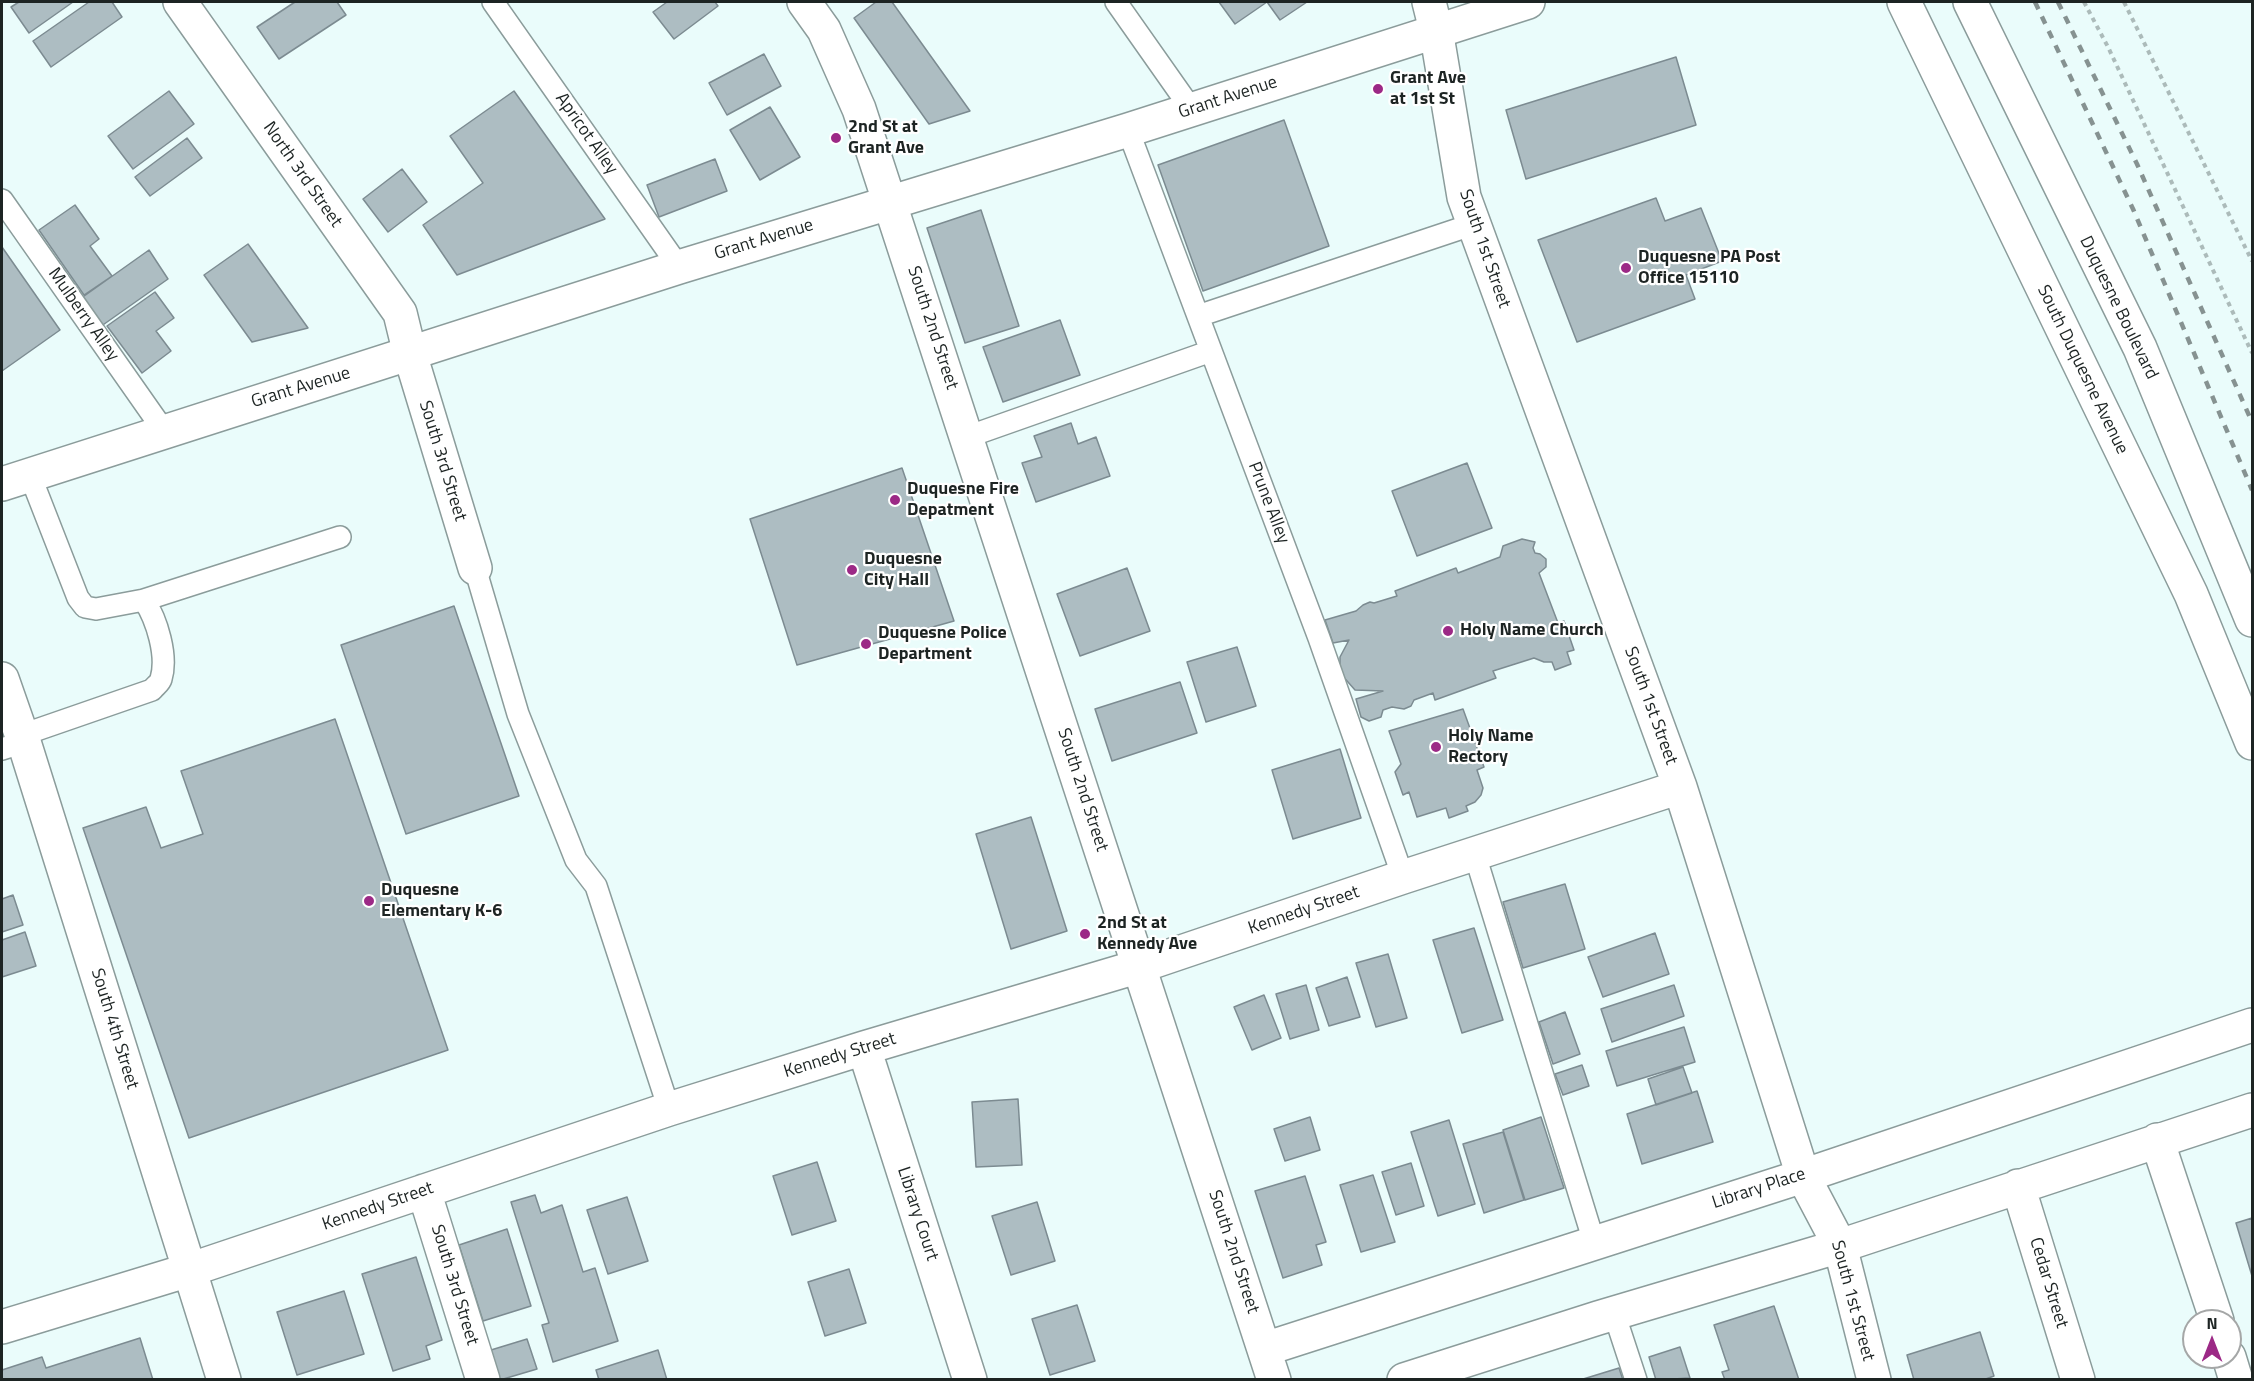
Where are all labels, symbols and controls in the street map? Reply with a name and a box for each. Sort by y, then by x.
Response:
place label: Grant Ave at 1st St [1390,68,1466,110]
street label: Grant Avenue [1176,72,1280,124]
marker: Grant Ave at 1st St [1371,82,1385,96]
street label: Apricot Alley [550,89,622,179]
place label: 2nd St at Grant Ave [848,117,924,160]
street label: North 3rd Street [258,118,346,232]
marker: 2nd St at Grant Ave [829,131,843,145]
street label: South 1st Street [1454,187,1514,311]
street label: Grant Avenue [712,215,816,265]
street label: Duquesne Boulevard [2074,233,2162,383]
place label: Duquesne PA Post Office 15110 [1638,247,1780,290]
marker: Duquesne PA Post Office 15110 [1619,261,1633,275]
street label: Mulberry Alley [43,264,123,366]
street label: South 2nd Street [902,264,962,392]
street label: South Duquesne Avenue [2032,282,2132,458]
street label: Grant Avenue [249,363,353,413]
street label: South 3rd Street [413,398,471,524]
street label: Prune Alley [1243,459,1293,547]
place label: Duquesne Fire Depatment [907,479,1019,522]
marker: Duquesne Fire Depatment [888,493,902,507]
place label: Duquesne City Hall [864,549,942,592]
marker: Duquesne City Hall [845,563,859,577]
place label: Holy Name Church [1460,620,1604,642]
place label: Duquesne Police Department [878,623,1007,666]
marker: Holy Name Church [1441,624,1455,638]
marker: Duquesne Police Department [859,637,873,651]
street label: South 1st Street [1619,644,1681,768]
street label: South 2nd Street [1052,726,1112,854]
place label: Holy Name Rectory [1448,726,1533,768]
marker: Holy Name Rectory [1429,740,1443,754]
place label: Duquesne Elementary K-6 [381,880,502,922]
street label: Kennedy Street [1246,882,1362,940]
marker: Duquesne Elementary K-6 [362,894,376,908]
place label: 2nd St at Kennedy Ave [1097,913,1197,956]
marker: 2nd St at Kennedy Ave [1078,927,1092,941]
street label: South 4th Street [85,966,143,1092]
street label: Kennedy Street [781,1029,899,1083]
street label: Library Court [892,1164,942,1264]
street label: Library Place [1710,1164,1808,1214]
street label: Kennedy Street [320,1178,436,1236]
street label: South 2nd Street [1203,1188,1263,1316]
street label: South 3rd Street [425,1222,483,1348]
street label: Cedar Street [2024,1235,2072,1331]
street label: South 1st Street [1826,1238,1878,1364]
north arrow [2182,1309,2242,1369]
text: N [2206,1311,2218,1335]

